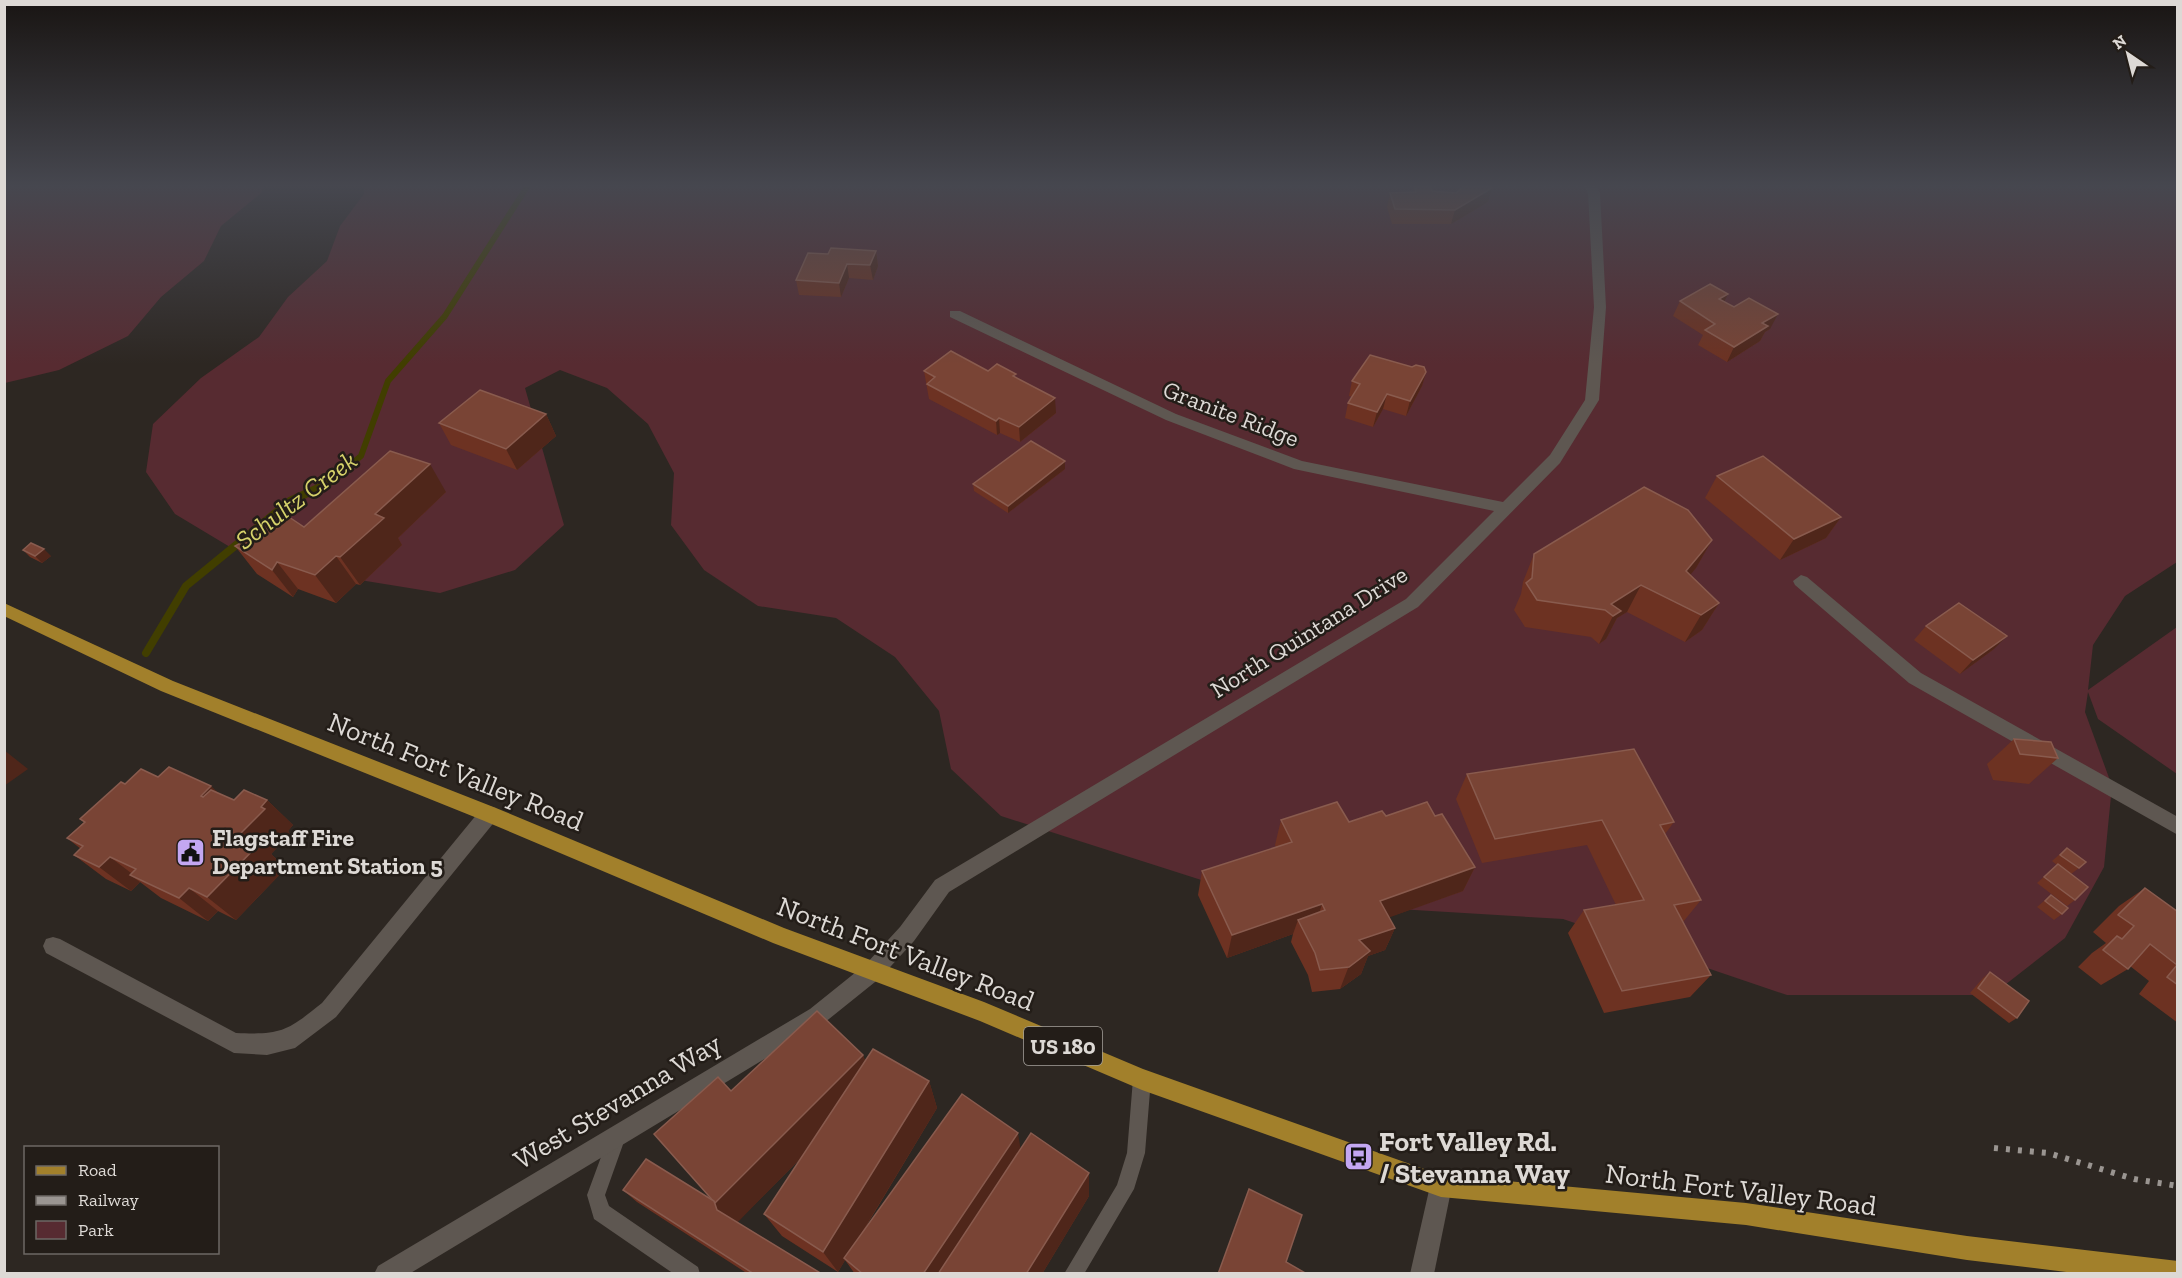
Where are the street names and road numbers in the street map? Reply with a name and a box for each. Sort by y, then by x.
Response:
street label: Granite Ridge [1159,374,1303,453]
street label: North Quintana Drive [1205,559,1412,704]
street label: North Fort Valley Road [323,705,589,838]
street label: North Fort Valley Road [772,889,1039,1018]
street label: West Stevanna Way [508,1026,727,1176]
road number: US 180 [1024,1027,1102,1065]
street label: North Fort Valley Road [1603,1156,1878,1223]

